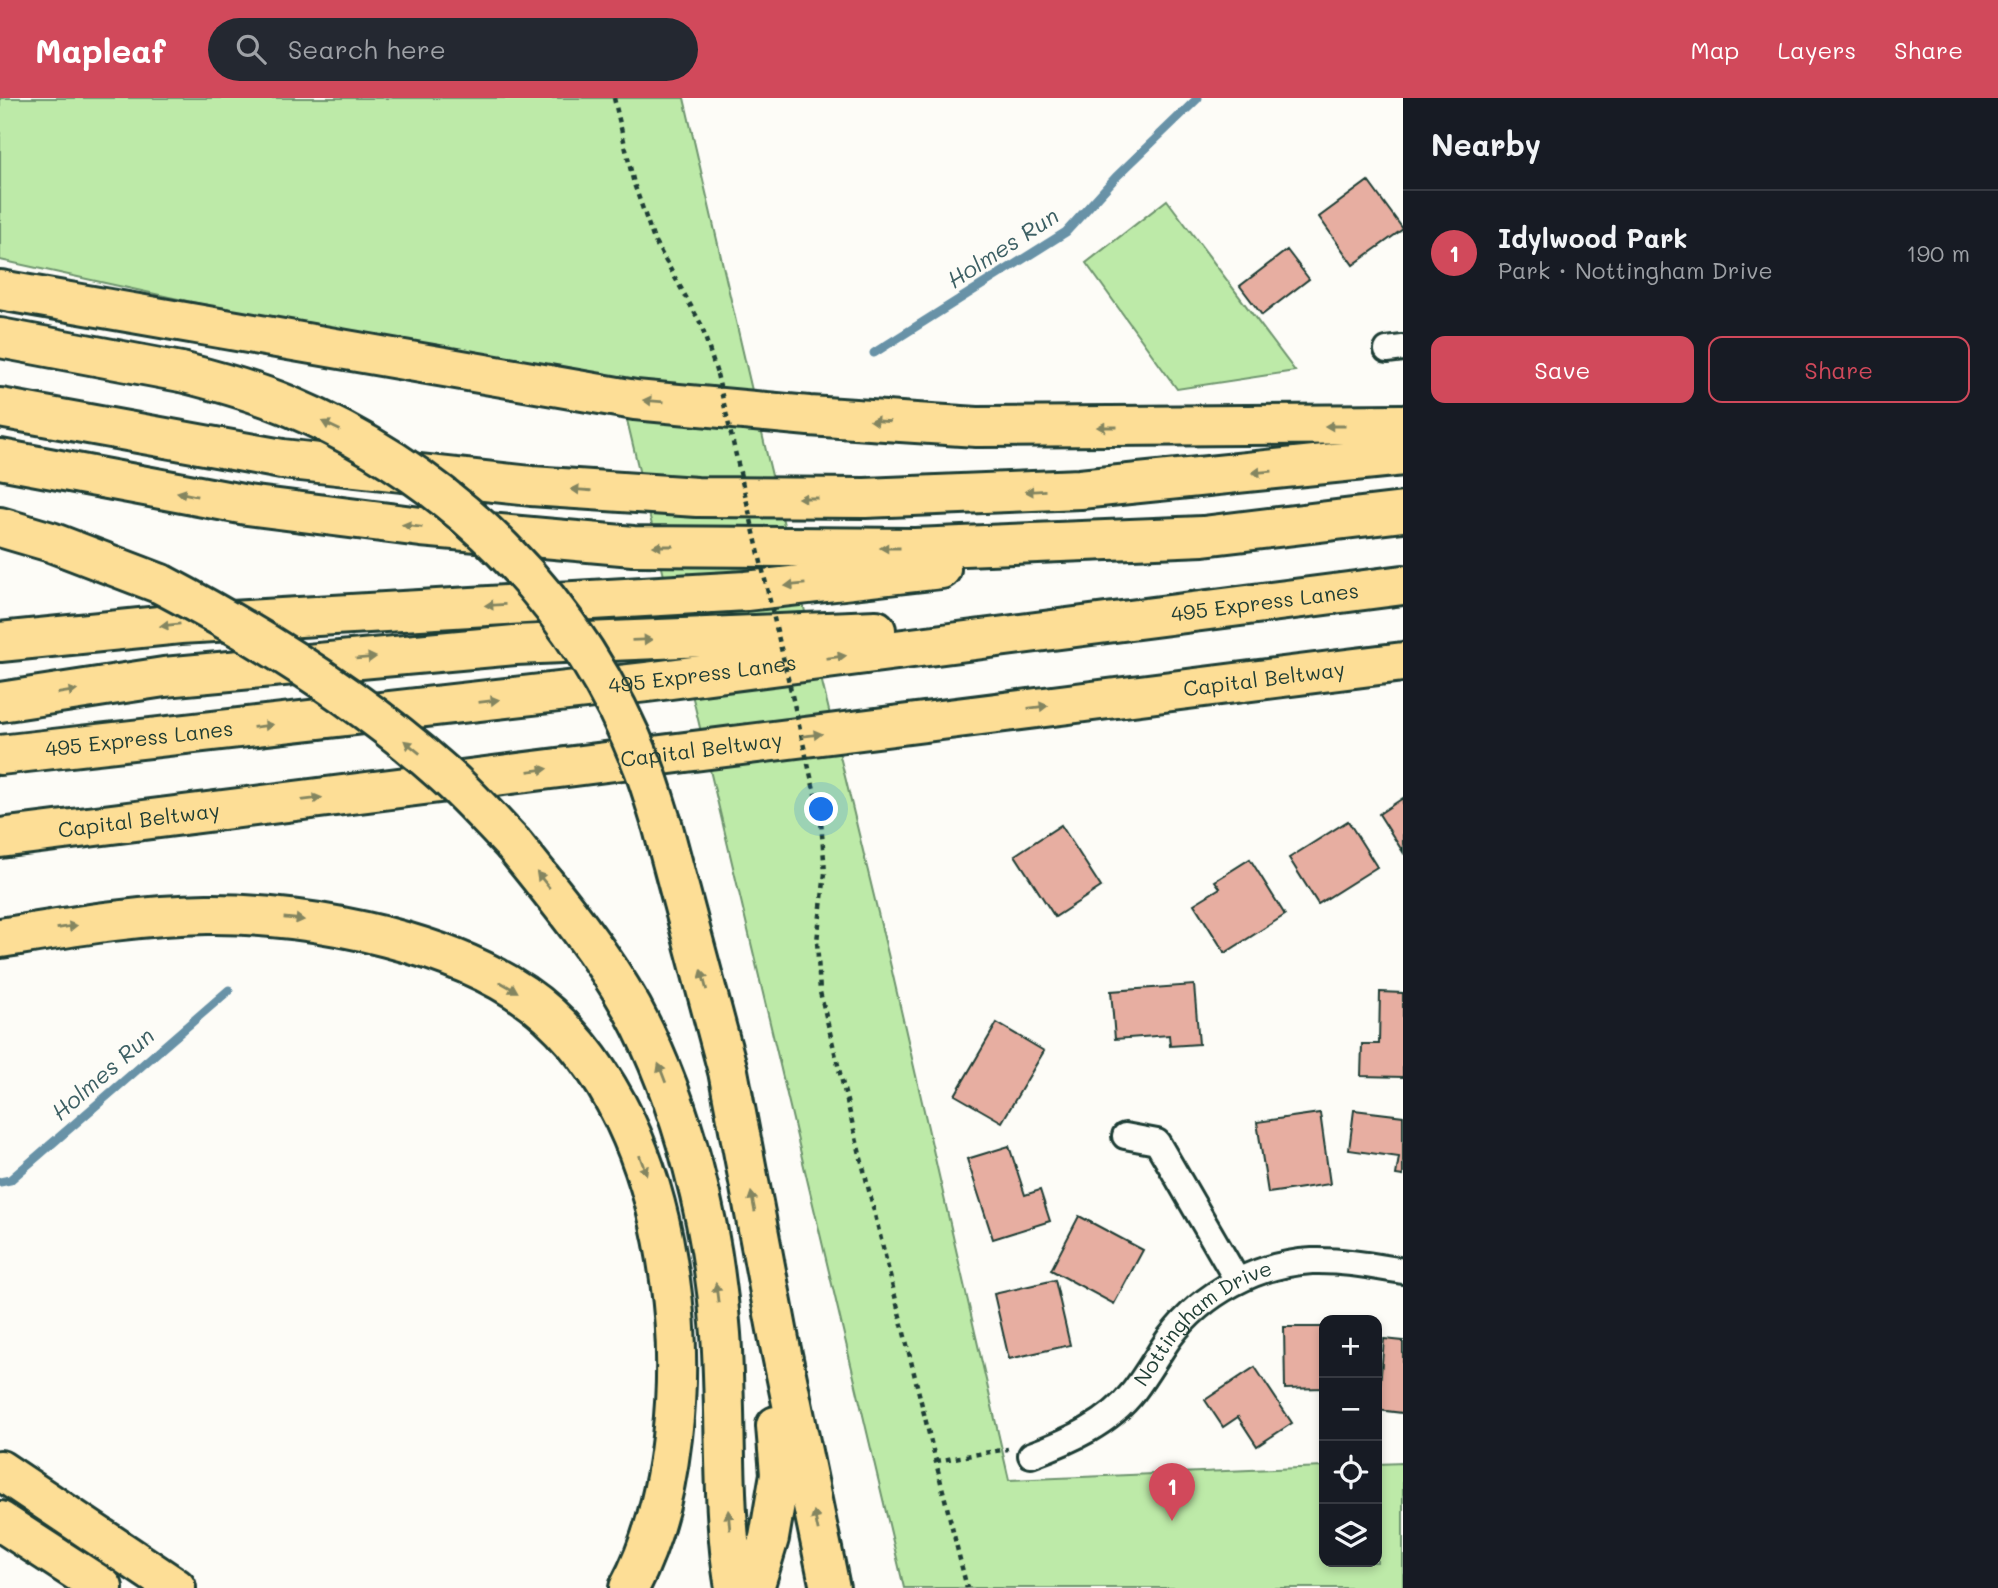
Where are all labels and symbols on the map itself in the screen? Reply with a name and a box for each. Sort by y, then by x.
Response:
water label: Holmes Run [941,200,1064,294]
one-way arrow [642,395,664,406]
one-way arrow [869,415,891,426]
one-way arrow [1324,420,1346,432]
one-way arrow [321,421,341,432]
one-way arrow [1096,421,1118,433]
one-way arrow [1251,467,1273,478]
one-way arrow [570,484,592,495]
one-way arrow [1024,485,1046,496]
one-way arrow [176,488,198,499]
one-way arrow [797,492,819,504]
one-way arrow [401,520,423,531]
one-way arrow [652,540,674,552]
one-way arrow [879,542,901,554]
street label: 495 Express Lanes [1169,576,1360,627]
one-way arrow [784,580,806,591]
one-way arrow [484,600,506,611]
one-way arrow [159,620,181,631]
one-way arrow [632,634,654,645]
street label: 495 Express Lanes [607,648,798,698]
one-way arrow [825,652,847,663]
one-way arrow [356,653,378,664]
street label: Capital Beltway [1181,654,1346,701]
one-way arrow [57,686,79,697]
one-way arrow [478,695,500,706]
one-way arrow [1027,702,1049,713]
street label: 495 Express Lanes [43,714,234,762]
one-way arrow [252,721,274,732]
street label: Capital Beltway [619,725,784,772]
one-way arrow [801,730,823,741]
one-way arrow [403,740,420,755]
one-way arrow [527,765,549,776]
your location [804,792,838,826]
one-way arrow [301,794,323,805]
street label: Capital Beltway [56,796,221,843]
one-way arrow [535,872,550,890]
one-way arrow [283,914,305,925]
one-way arrow [57,922,79,933]
one-way arrow [698,969,709,991]
one-way arrow [500,981,519,993]
water label: Holmes Run [45,1020,160,1126]
one-way arrow [656,1062,667,1083]
one-way arrow [637,1155,648,1176]
one-way arrow [747,1191,758,1213]
street label: Nottingham Drive [1127,1254,1275,1391]
one-way arrow [711,1282,722,1304]
pin: 1 [1149,1463,1195,1521]
one-way arrow [723,1509,734,1531]
one-way arrow [811,1510,822,1532]

